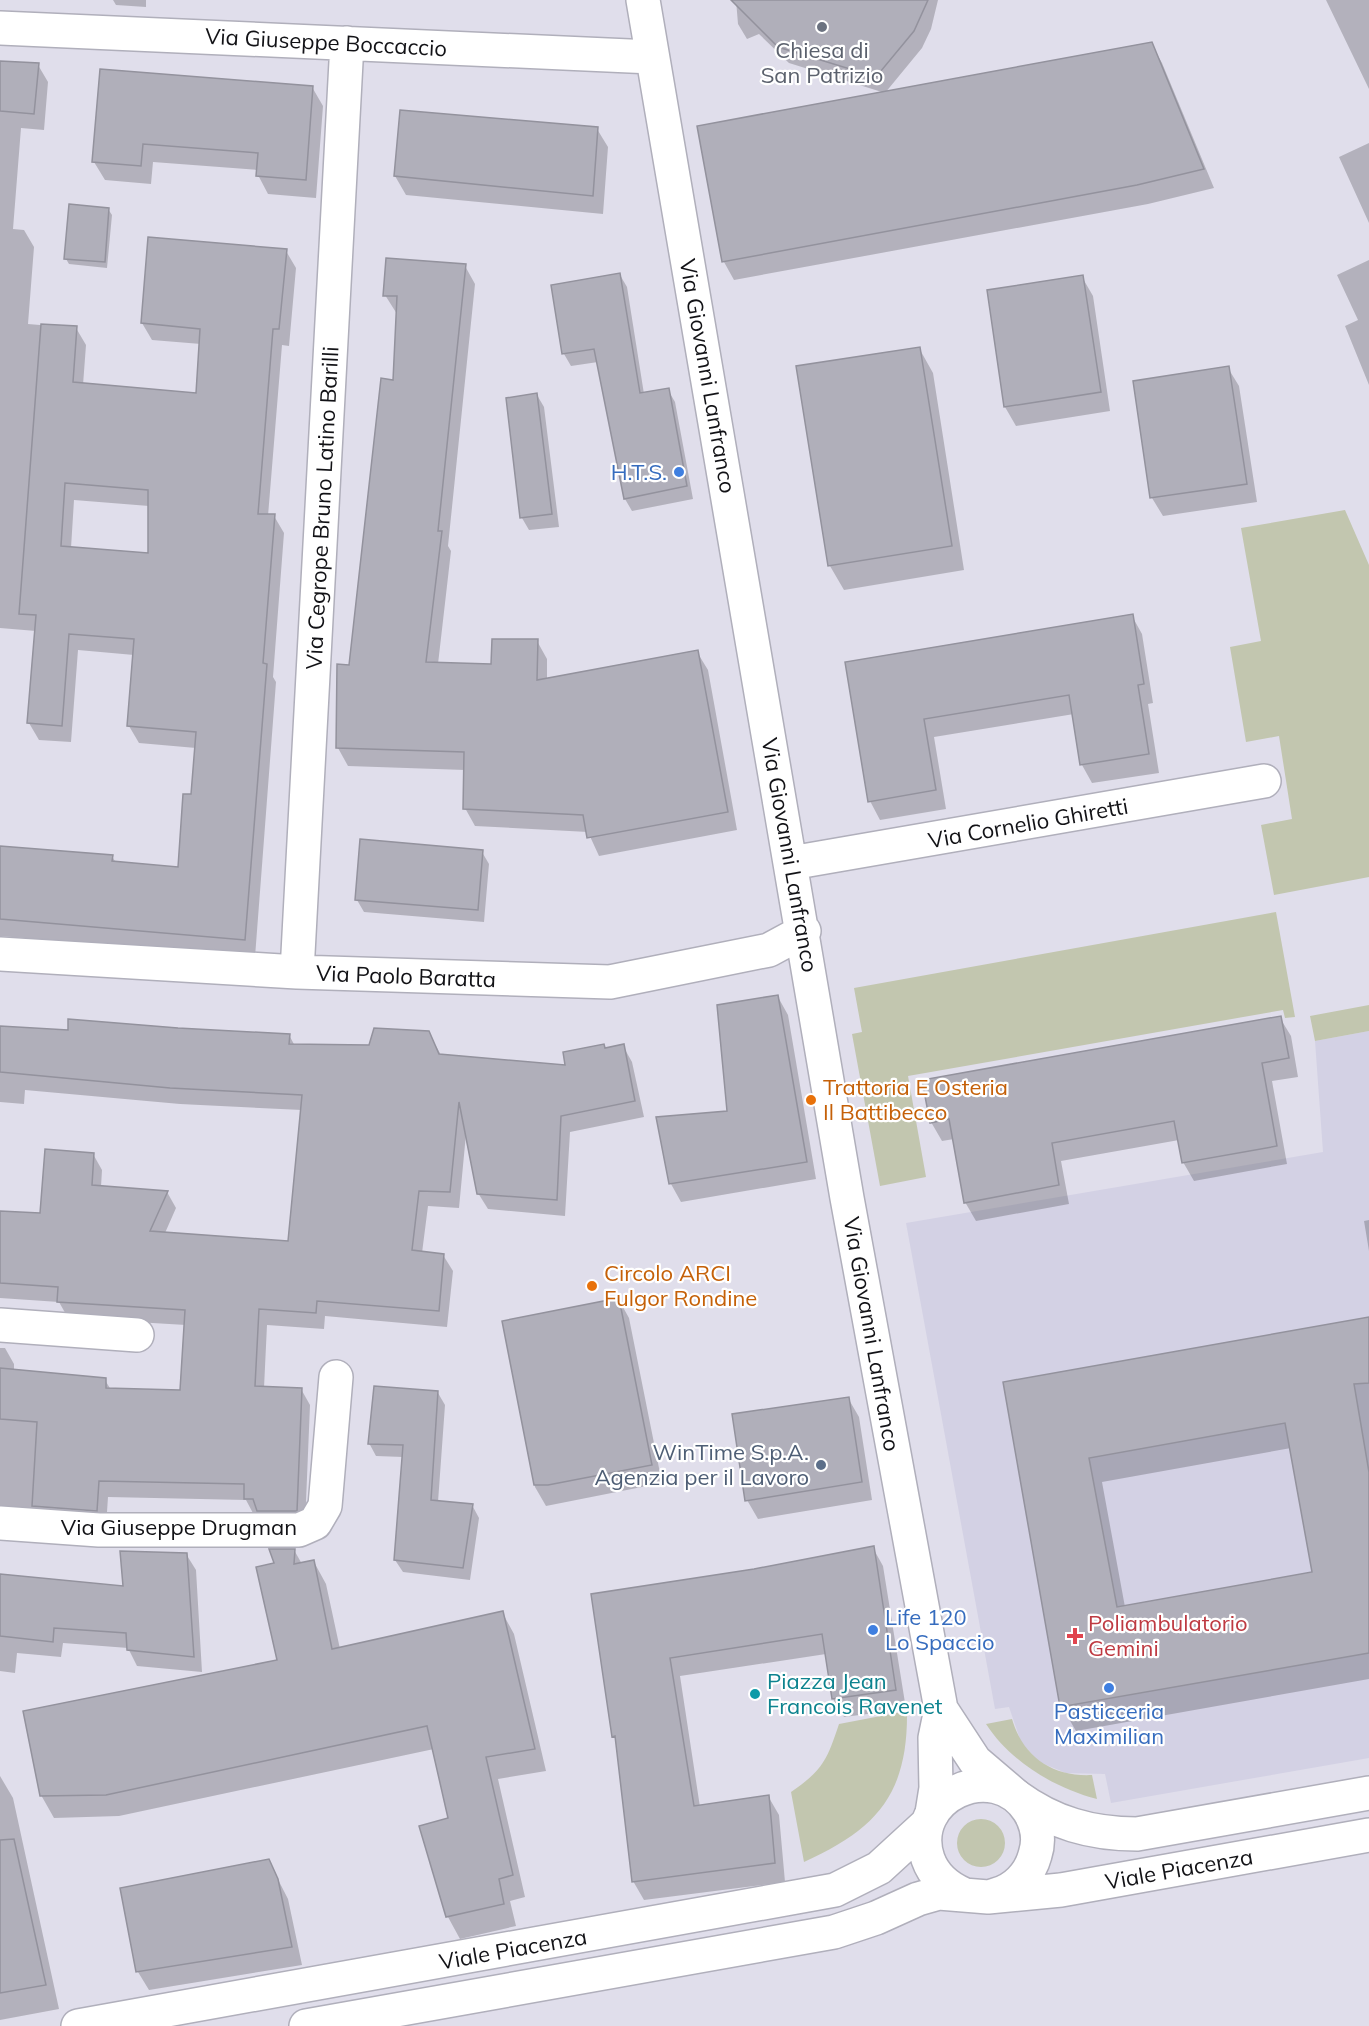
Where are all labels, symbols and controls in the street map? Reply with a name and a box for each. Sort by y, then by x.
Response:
marker: Chiesa di San Patrizio [815,20,829,34]
street label: Via Giuseppe Boccaccio [204,22,448,62]
place label: Chiesa di San Patrizio [761,36,883,89]
street label: Via Giovanni Lanfranco [674,257,742,495]
street label: Via Cegrope Bruno Latino Barilli [300,346,344,670]
place label: H.T.S. [611,458,667,486]
marker: H.T.S. [672,465,686,479]
street label: Via Giovanni Lanfranco [756,736,824,974]
street label: Via Cornelio Ghiretti [926,792,1130,854]
street label: Via Paolo Baratta [315,959,497,993]
place label: Trattoria E Osteria Il Battibecco [823,1073,1008,1126]
marker: Trattoria E Osteria Il Battibecco [804,1093,818,1107]
street label: Via Giovanni Lanfranco [838,1215,906,1453]
place label: Circolo ARCI Fulgor Rondine [604,1259,757,1312]
marker: Circolo ARCI Fulgor Rondine [585,1279,599,1293]
place label: WinTime S.p.A. Agenzia per il Lavoro [595,1438,809,1491]
marker: WinTime S.p.A. Agenzia per il Lavoro [814,1458,828,1472]
street label: Via Giuseppe Drugman [61,1513,297,1541]
place label: Life 120 Lo Spaccio [885,1603,995,1656]
place label: Poliambulatorio Gemini [1088,1609,1248,1662]
marker: Life 120 Lo Spaccio [866,1623,880,1637]
marker: Poliambulatorio Gemini [1066,1627,1084,1645]
place label: Piazza Jean Francois Ravenet [767,1667,943,1720]
marker: Pasticceria Maximilian [1102,1681,1116,1695]
marker: Piazza Jean Francois Ravenet [748,1687,762,1701]
place label: Pasticceria Maximilian [1054,1697,1164,1750]
street label: Viale Piacenza [1103,1842,1255,1896]
street label: Viale Piacenza [437,1922,589,1976]

